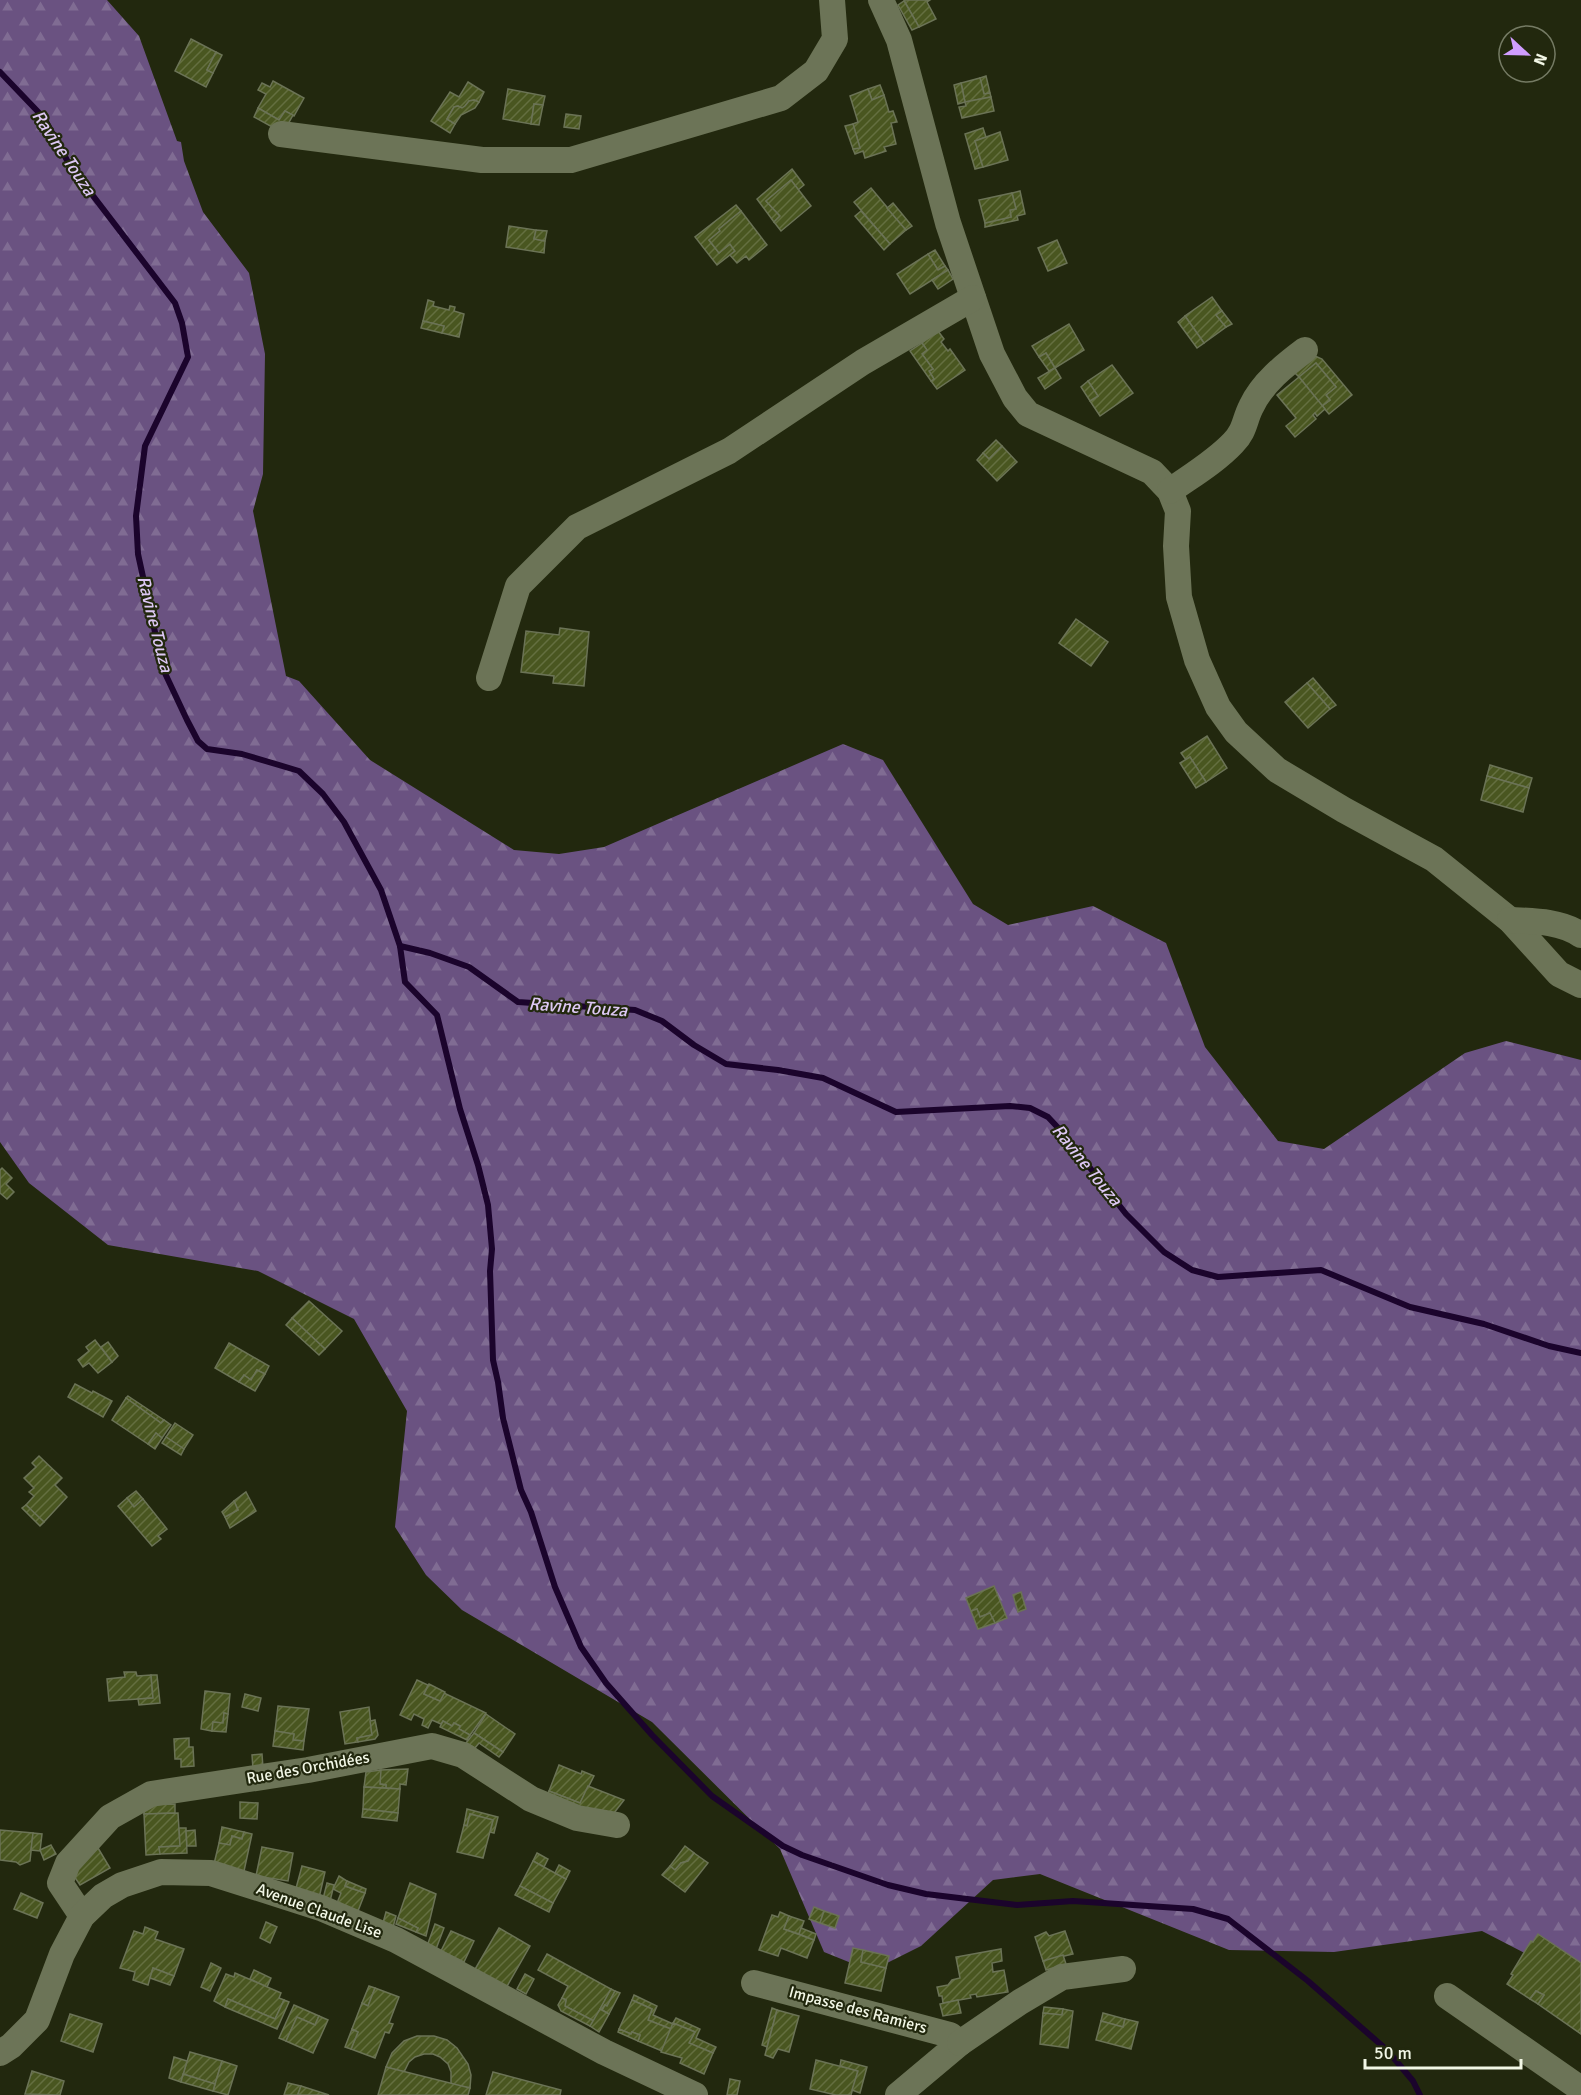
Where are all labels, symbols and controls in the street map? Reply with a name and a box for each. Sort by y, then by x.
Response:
north arrow [1497,24,1557,84]
text: N [1529,50,1551,68]
water label: Ravine Touza [27,106,101,201]
water label: Ravine Touza [132,573,178,675]
water label: Ravine Touza [528,993,629,1021]
water label: Ravine Touza [1047,1120,1127,1211]
street label: Rue des Orchidées [245,1747,371,1789]
street label: Avenue Claude Lise [253,1879,385,1943]
street label: Impasse des Ramiers [787,1982,929,2038]
scale bar [1365,2032,1521,2070]
text: 50 m [1374,2042,1412,2064]

